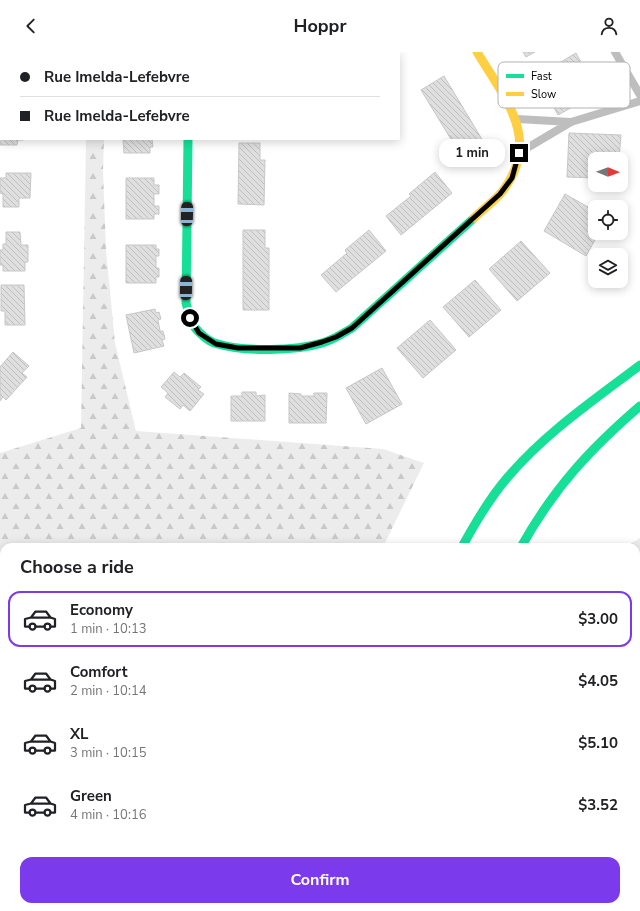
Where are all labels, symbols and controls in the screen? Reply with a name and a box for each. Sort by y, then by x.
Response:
text: Hoppr [294,14,346,38]
icon: back [20,15,42,37]
icon: person [598,15,620,37]
legend [498,62,630,108]
text: Rue Imelda-Lefebvre [44,67,190,87]
text: Fast [531,69,552,84]
text: Slow [531,87,556,102]
text: Rue Imelda-Lefebvre [44,106,190,126]
callout: 1 min [439,139,505,167]
text: 1 min [455,144,489,162]
route end [510,144,528,162]
north arrow [588,152,628,192]
map controls [588,152,628,288]
button: locate [588,200,628,240]
car [181,202,193,226]
button: layers [588,248,628,288]
car [180,276,192,300]
route start [181,309,199,327]
text: Choose a ride [20,555,134,579]
text: Economy [70,600,133,620]
icon: car [22,601,58,637]
text: $3.00 [578,609,618,629]
text: 1 min · 10:13 [70,620,146,638]
text: Comfort [70,662,127,682]
icon: car [22,663,58,699]
text: $4.05 [578,671,618,691]
text: 2 min · 10:14 [70,682,146,700]
text: XL [70,724,89,744]
icon: car [22,725,58,761]
text: $5.10 [578,733,618,753]
text: 3 min · 10:15 [70,744,146,762]
text: Green [70,786,112,806]
icon: car [22,787,58,823]
text: $3.52 [578,795,618,815]
text: 4 min · 10:16 [70,806,146,824]
button: Confirm [20,857,620,903]

